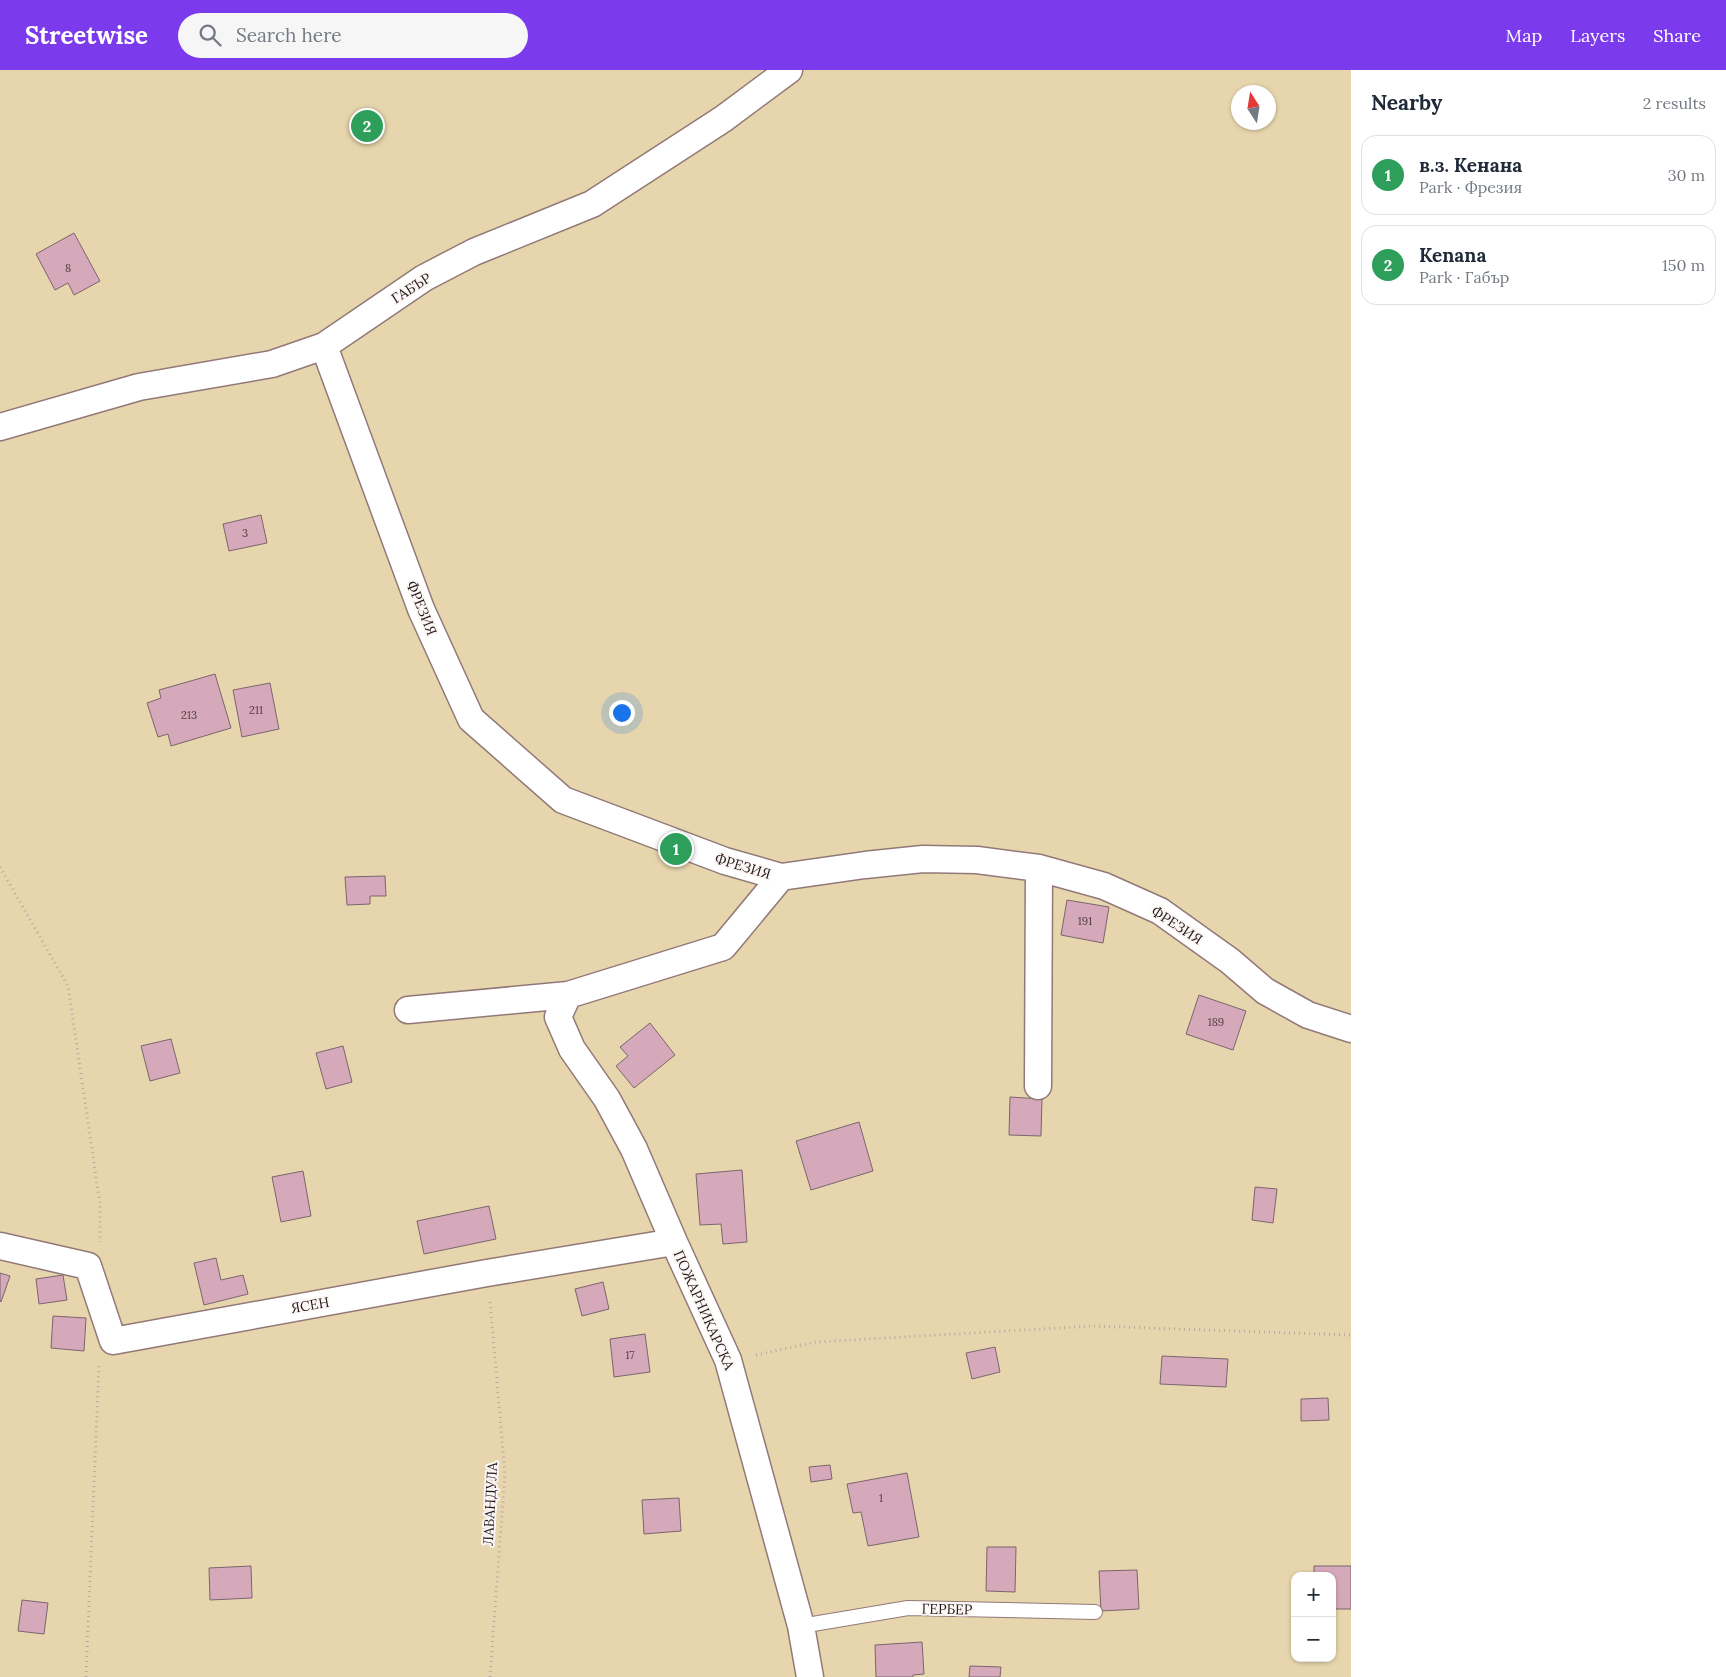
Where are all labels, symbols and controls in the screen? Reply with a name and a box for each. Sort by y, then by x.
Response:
search box [178,13,528,58]
text: Streetwise [25,20,148,51]
icon: search [196,21,224,49]
text: Search here [236,23,342,47]
text: Map [1506,24,1542,47]
text: Layers [1570,24,1625,47]
text: Share [1653,24,1701,47]
north arrow [1231,85,1276,130]
text: Nearby [1371,89,1442,116]
text: 2 results [1643,93,1706,113]
pin: 2 [351,107,383,145]
text: в.з. Кенана [1419,153,1522,177]
text: 1 [1385,165,1391,185]
text: 30 m [1668,165,1705,185]
text: Park · Фрезия [1419,177,1522,197]
text: Kenana [1419,243,1486,267]
text: 2 [1384,255,1392,275]
text: 150 m [1662,255,1705,275]
house number: 8 [65,261,71,275]
text: Park · Габър [1419,267,1509,287]
street label: ГАБЪР [388,268,435,307]
house number: 3 [242,526,248,540]
street label: ФРЕЗИЯ [403,578,441,638]
your location [609,700,635,726]
house number: 211 [249,703,263,717]
house number: 213 [181,708,197,722]
pin: 1 [660,830,692,868]
street label: ФРЕЗИЯ [713,849,773,883]
street label: ФРЕЗИЯ [1148,902,1206,948]
house number: 191 [1078,914,1092,928]
house number: 189 [1208,1015,1224,1029]
street label: ПОЖАРНИКАРСКА [669,1247,739,1373]
street label: ЯСЕН [289,1293,331,1317]
house number: 17 [625,1348,635,1362]
street label: ЛАВАНДУЛА [479,1461,501,1546]
house number: 1 [879,1491,883,1505]
map controls [1291,1572,1336,1662]
button: + [1291,1572,1336,1617]
street label: ГЕРБЕР [921,1600,973,1618]
button: − [1291,1617,1336,1662]

